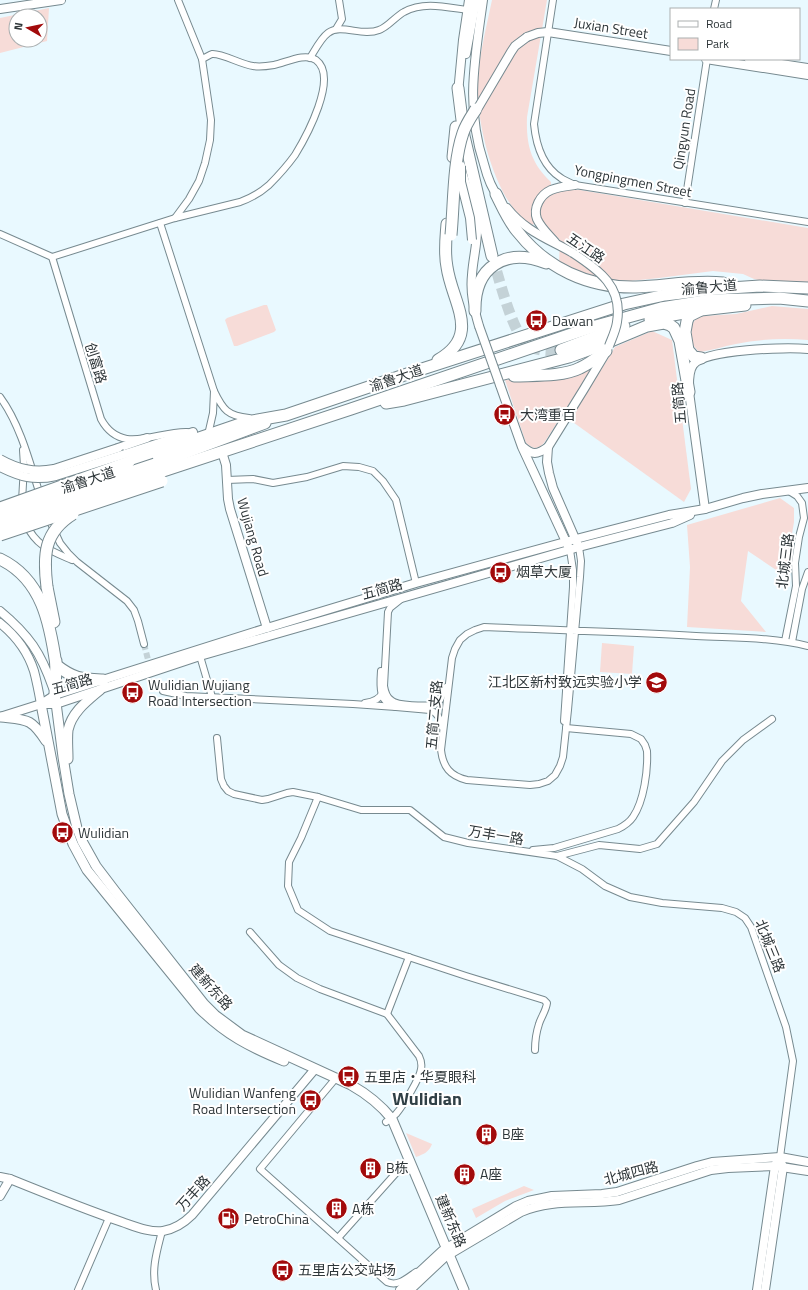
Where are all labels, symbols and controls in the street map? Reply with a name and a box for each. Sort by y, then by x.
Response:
north arrow [8,8,48,48]
legend [670,8,800,60]
street label: Juxian Street [573,11,650,44]
text: Road [706,14,732,33]
text: N [10,21,27,31]
text: Park [706,34,729,53]
street label: Qingyun Road [667,87,700,171]
street label: Yongpingmen Street [573,159,694,202]
street label: 五江路 [563,227,610,268]
street label: 渝鲁大道 [680,274,738,299]
bus stop icon: Dawan [524,308,550,334]
place label: Dawan [552,310,593,331]
street label: 创富路 [80,340,113,386]
street label: 渝鲁大道 [366,358,426,397]
street label: 五简路 [666,381,691,425]
bus stop icon: 大湾重百 [492,402,518,428]
place label: 大湾重百 [520,404,576,425]
street label: 渝鲁大道 [58,461,118,498]
street label: Wujiang Road [232,495,275,579]
street label: 北城三路 [771,532,798,590]
bus stop icon: 烟草大厦 [487,559,513,585]
place label: 烟草大厦 [516,561,572,582]
street label: 五简路 [359,573,405,604]
street label: 五简路 [49,668,95,699]
school or university icon: 江北区新村致远实验小学 [644,669,670,695]
place label: 江北区新村致远实验小学 [488,671,642,692]
place label: Wulidian Wujiang Road Intersection [148,674,252,711]
street label: 五简二支路 [420,679,447,751]
bus stop icon: Wulidian Wujiang Road Intersection [120,680,146,706]
bus stop icon: Wulidian [49,820,75,846]
street label: 万丰一路 [467,820,525,849]
place label: Wulidian [78,822,129,843]
street label: 北城三路 [750,916,791,976]
street label: 建新东路 [185,959,238,1014]
bus stop icon: 五里店‧华夏眼科 [335,1064,361,1090]
place label: 五里店‧华夏眼科 [364,1066,476,1087]
place label: Wulidian Wanfeng Road Intersection [189,1082,296,1119]
district label: Wulidian [392,1085,462,1112]
bus stop icon: Wulidian Wanfeng Road Intersection [298,1088,324,1114]
building icon: B座 [474,1121,500,1147]
place label: B座 [502,1123,525,1144]
building icon: B栋 [358,1155,384,1181]
street label: 北城四路 [601,1155,661,1190]
place label: B栋 [386,1157,409,1178]
building icon: A座 [451,1161,477,1187]
place label: A座 [480,1163,502,1184]
street label: 万丰路 [171,1170,214,1215]
street label: 建新东路 [431,1191,472,1251]
building icon: A栋 [323,1196,349,1222]
place label: A栋 [352,1198,374,1219]
fuel station icon: PetroChina [215,1206,241,1232]
place label: PetroChina [244,1208,309,1229]
bus stop icon: 五里店公交站场 [269,1257,295,1283]
place label: 五里店公交站场 [298,1259,396,1280]

